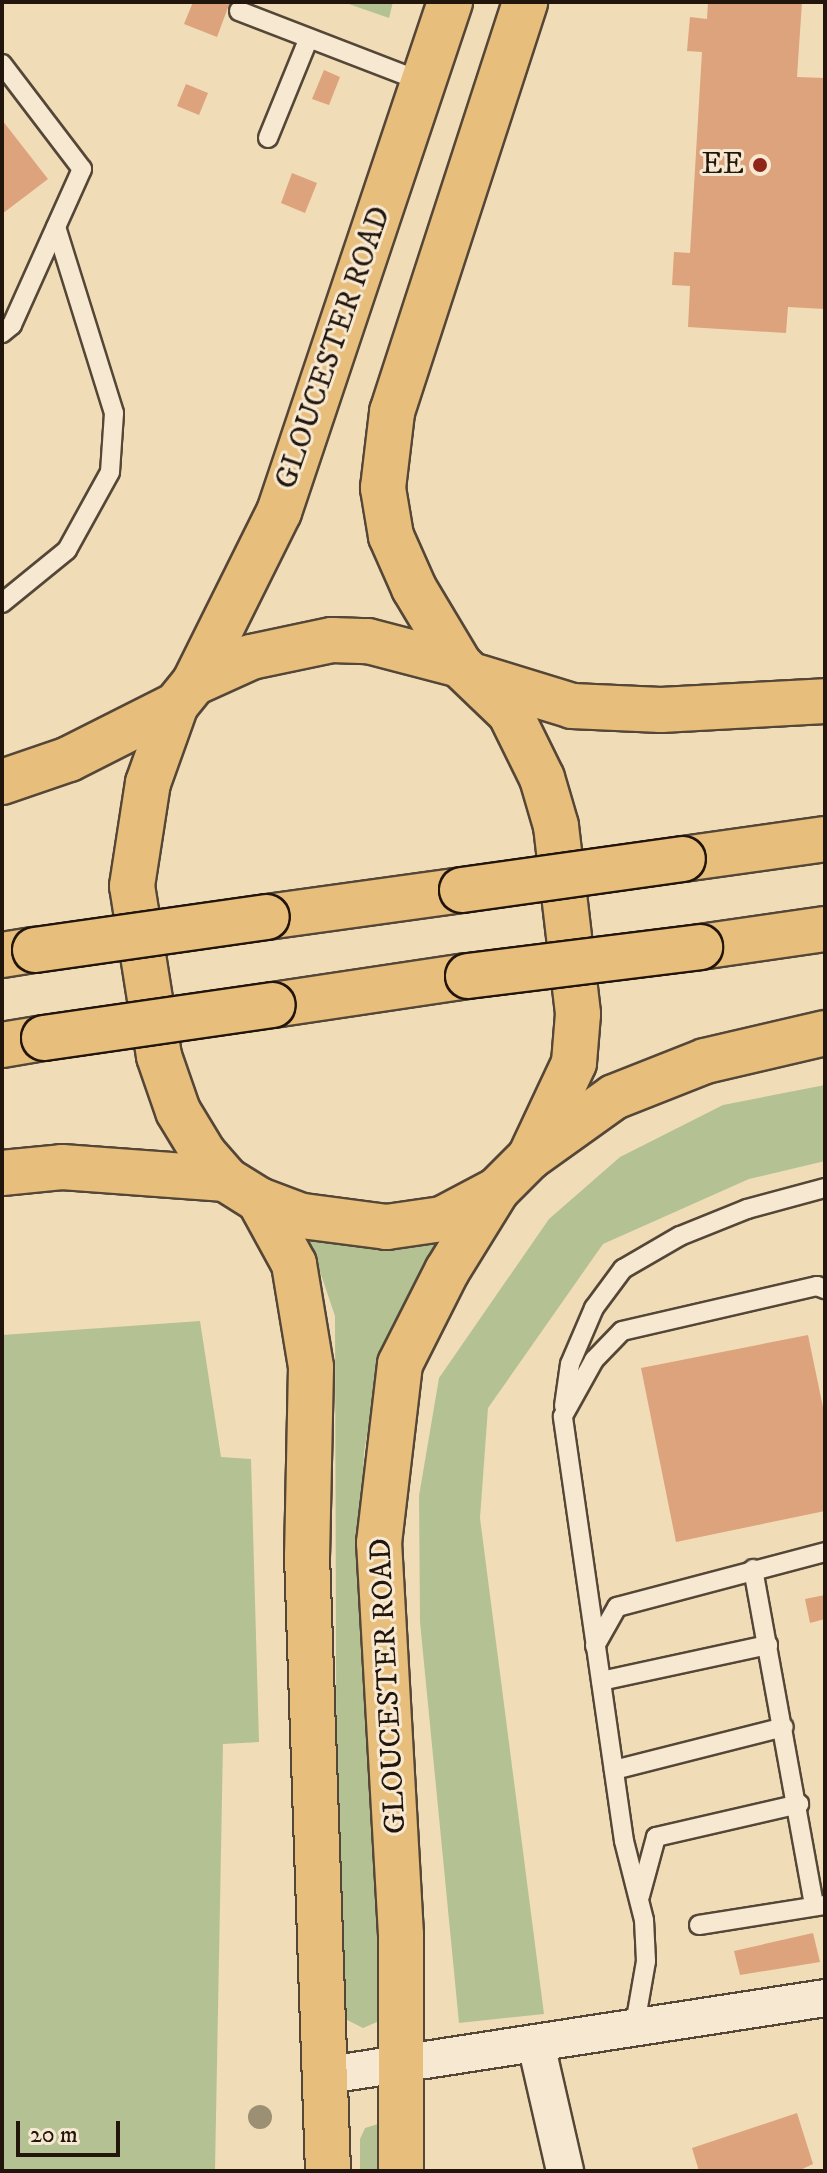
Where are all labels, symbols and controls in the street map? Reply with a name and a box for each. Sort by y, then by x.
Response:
place label: EE [702,147,744,183]
marker: EE [751,156,769,174]
street label: GLOUCESTER ROAD [269,202,399,494]
street label: GLOUCESTER ROAD [363,1537,415,1835]
scale bar [20,2105,124,2155]
text: 20 m [30,2120,78,2150]

